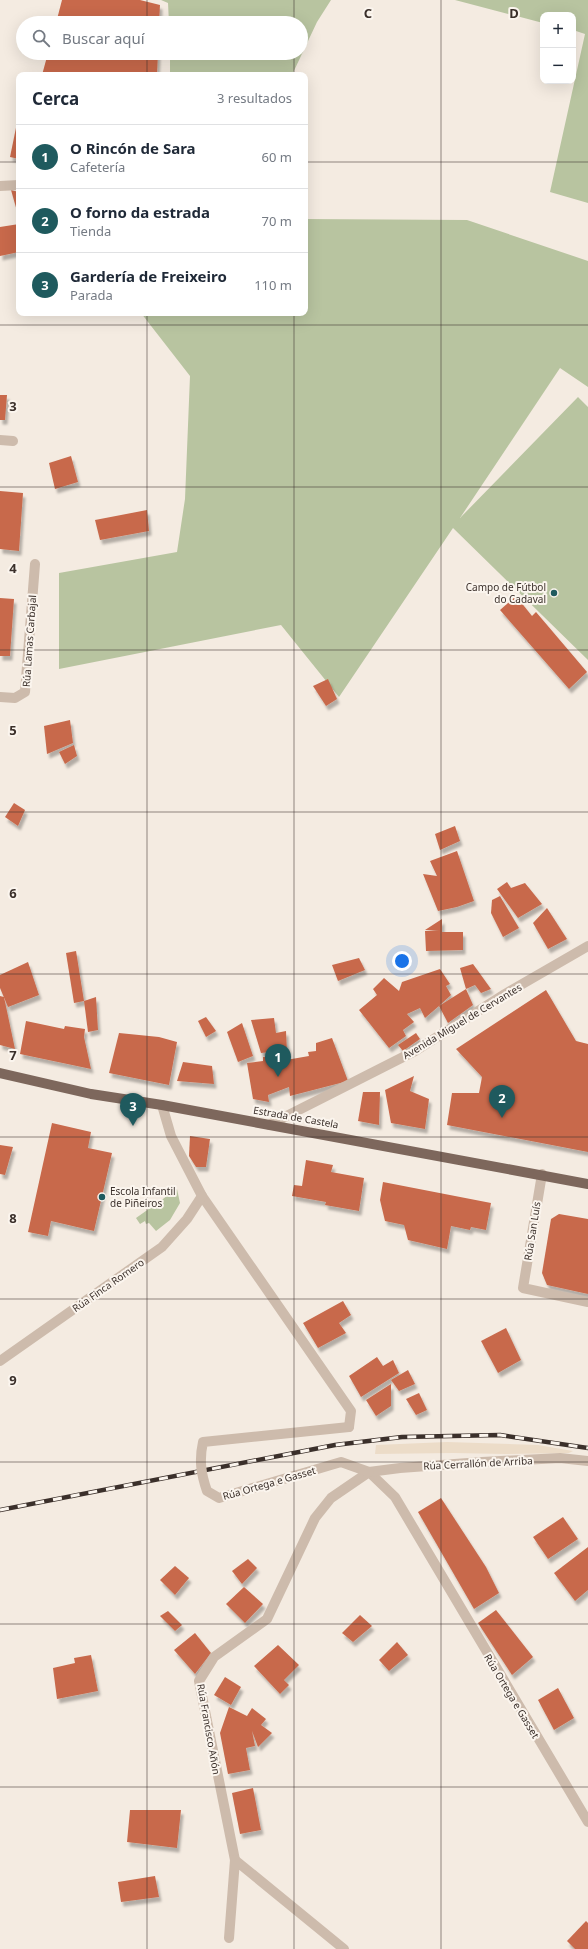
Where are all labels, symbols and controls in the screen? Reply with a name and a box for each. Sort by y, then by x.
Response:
text: C [364,4,372,22]
text: D [509,4,519,22]
map controls [540,12,576,84]
button: + [540,12,576,48]
search box [16,16,308,60]
icon: search [30,27,52,49]
text: Buscar aquí [62,28,145,48]
button: − [540,48,576,84]
text: Cerca [32,87,79,110]
text: 3 resultados [217,89,292,107]
text: O Rincón de Sara [70,138,196,158]
text: 1 [41,148,49,166]
text: 60 m [262,148,292,166]
text: Cafetería [70,158,125,176]
text: O forno da estrada [70,202,210,222]
text: 2 [41,212,49,230]
text: 70 m [262,212,292,230]
text: Tienda [70,222,111,240]
text: Gardería de Freixeiro [70,266,227,286]
text: 3 [41,276,49,294]
text: 110 m [254,276,292,294]
text: Parada [70,286,113,304]
text: 3 [9,397,17,415]
text: 4 [9,559,17,577]
place label: Campo de Fútbol do Cadaval [466,580,546,606]
marker: Campo de Fútbol do Cadaval [549,588,559,598]
street label: Rúa Lamas Carbajal [19,594,39,688]
text: 5 [9,721,17,739]
text: 6 [9,884,17,902]
your location [392,951,412,971]
street label: Avenida Miguel de Cervantes [400,980,524,1062]
pin: 1 [265,1044,291,1077]
text: 7 [9,1046,17,1064]
pin: 2 [489,1085,515,1118]
pin: 3 [120,1093,146,1126]
street label: Estrada de Castela [252,1103,340,1131]
place label: Escola Infantil de Piñeiros [110,1184,176,1210]
marker: Escola Infantil de Piñeiros [97,1192,107,1202]
street label: Rúa San Luís [520,1200,544,1261]
text: 8 [9,1209,17,1227]
street label: Rúa Finca Romero [69,1255,147,1315]
text: 9 [9,1371,17,1389]
street label: Rúa Cerrallón de Arriba [423,1453,533,1473]
street label: Rúa Ortega e Gasset [221,1463,318,1503]
street label: Rúa Ortega e Gasset [481,1651,543,1741]
street label: Rúa Francisco Añón [194,1683,224,1775]

